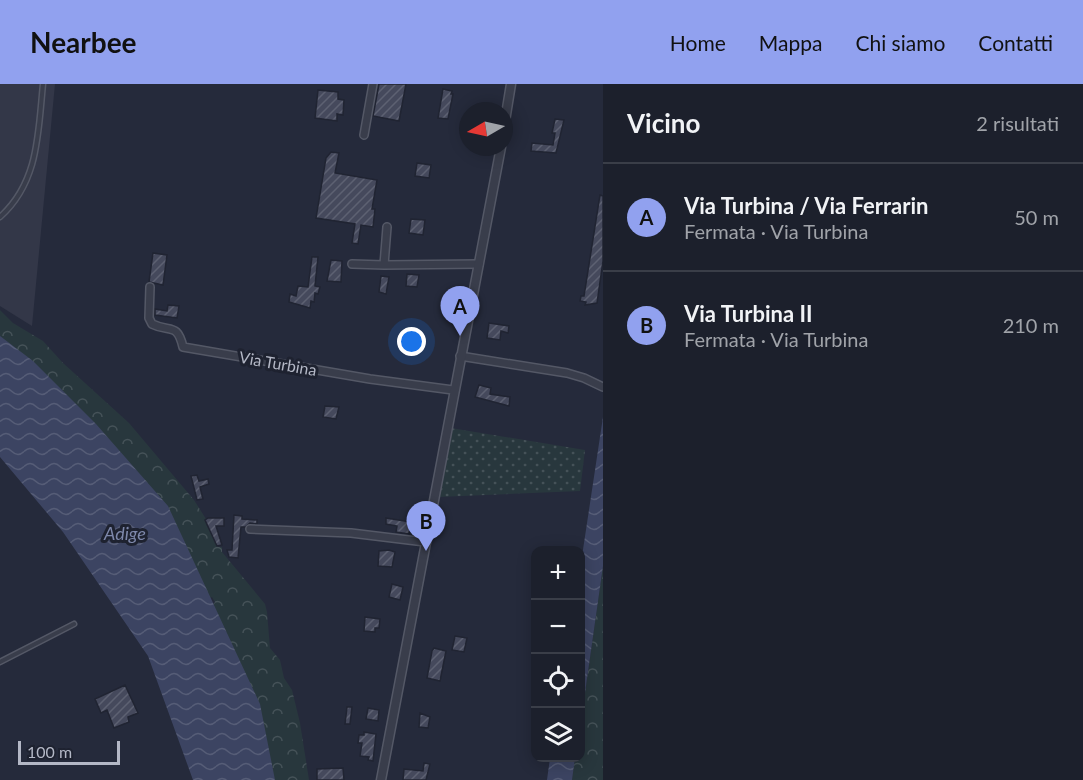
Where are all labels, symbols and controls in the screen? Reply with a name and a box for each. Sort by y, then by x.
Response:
text: Nearbee [30,25,137,59]
text: Home [670,30,726,55]
text: Mappa [759,30,822,55]
text: Chi siamo [855,30,945,55]
text: Contatti [978,30,1053,55]
north arrow [459,102,513,156]
text: Vicino [627,107,700,139]
text: 2 risultati [976,111,1059,135]
text: Via Turbina / Via Ferrarin [684,192,928,219]
text: A [640,205,653,229]
text: 50 m [1014,205,1059,229]
text: Fermata · Via Turbina [684,219,868,243]
pin: A [440,286,480,336]
text: Via Turbina II [684,300,813,327]
text: B [640,313,653,337]
text: 210 m [1003,313,1059,337]
your location [397,327,426,356]
text: Fermata · Via Turbina [684,327,868,351]
street label: Via Turbina [238,347,318,379]
pin: B [406,502,446,551]
water label: Adige [103,522,146,544]
map controls [531,546,585,762]
button: + [531,546,585,600]
button: − [531,600,585,654]
button: locate [531,654,585,708]
button: layers [531,708,585,762]
scale bar [18,738,120,766]
text: 100 m [27,742,72,761]

